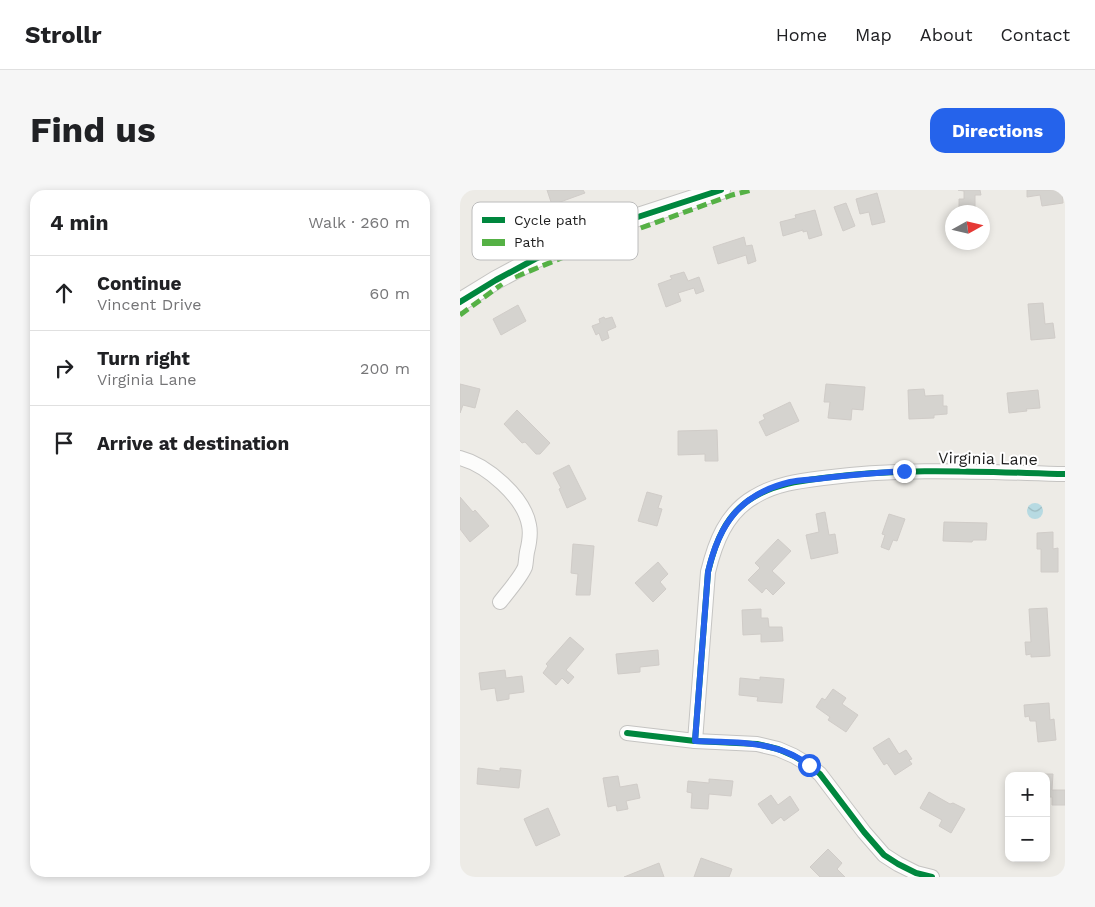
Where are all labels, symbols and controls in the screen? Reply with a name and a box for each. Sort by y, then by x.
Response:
text: Strollr [25,21,102,49]
text: Home [776,24,827,45]
text: Map [855,24,892,45]
text: About [920,24,972,45]
text: Contact [1000,24,1070,45]
button: Directions [930,108,1065,153]
text: Find us [30,109,156,151]
legend [472,202,638,260]
north arrow [945,205,990,250]
text: 4 min [50,210,108,235]
text: Cycle path [514,212,587,228]
text: Walk · 260 m [308,213,410,232]
text: Path [514,234,545,250]
text: Continue [97,272,181,295]
icon: ahead [50,279,78,307]
text: 60 m [370,284,410,303]
text: Vincent Drive [97,295,201,314]
text: Turn right [97,347,190,370]
icon: right [50,354,78,382]
text: 200 m [360,359,410,378]
text: Virginia Lane [97,370,197,389]
icon: arrive [50,429,78,457]
text: Arrive at destination [97,432,289,455]
street label: Virginia Lane [938,448,1038,469]
route end [893,460,916,483]
route start [798,754,821,777]
map controls [1005,772,1050,862]
button: + [1005,772,1050,817]
button: − [1005,817,1050,862]

